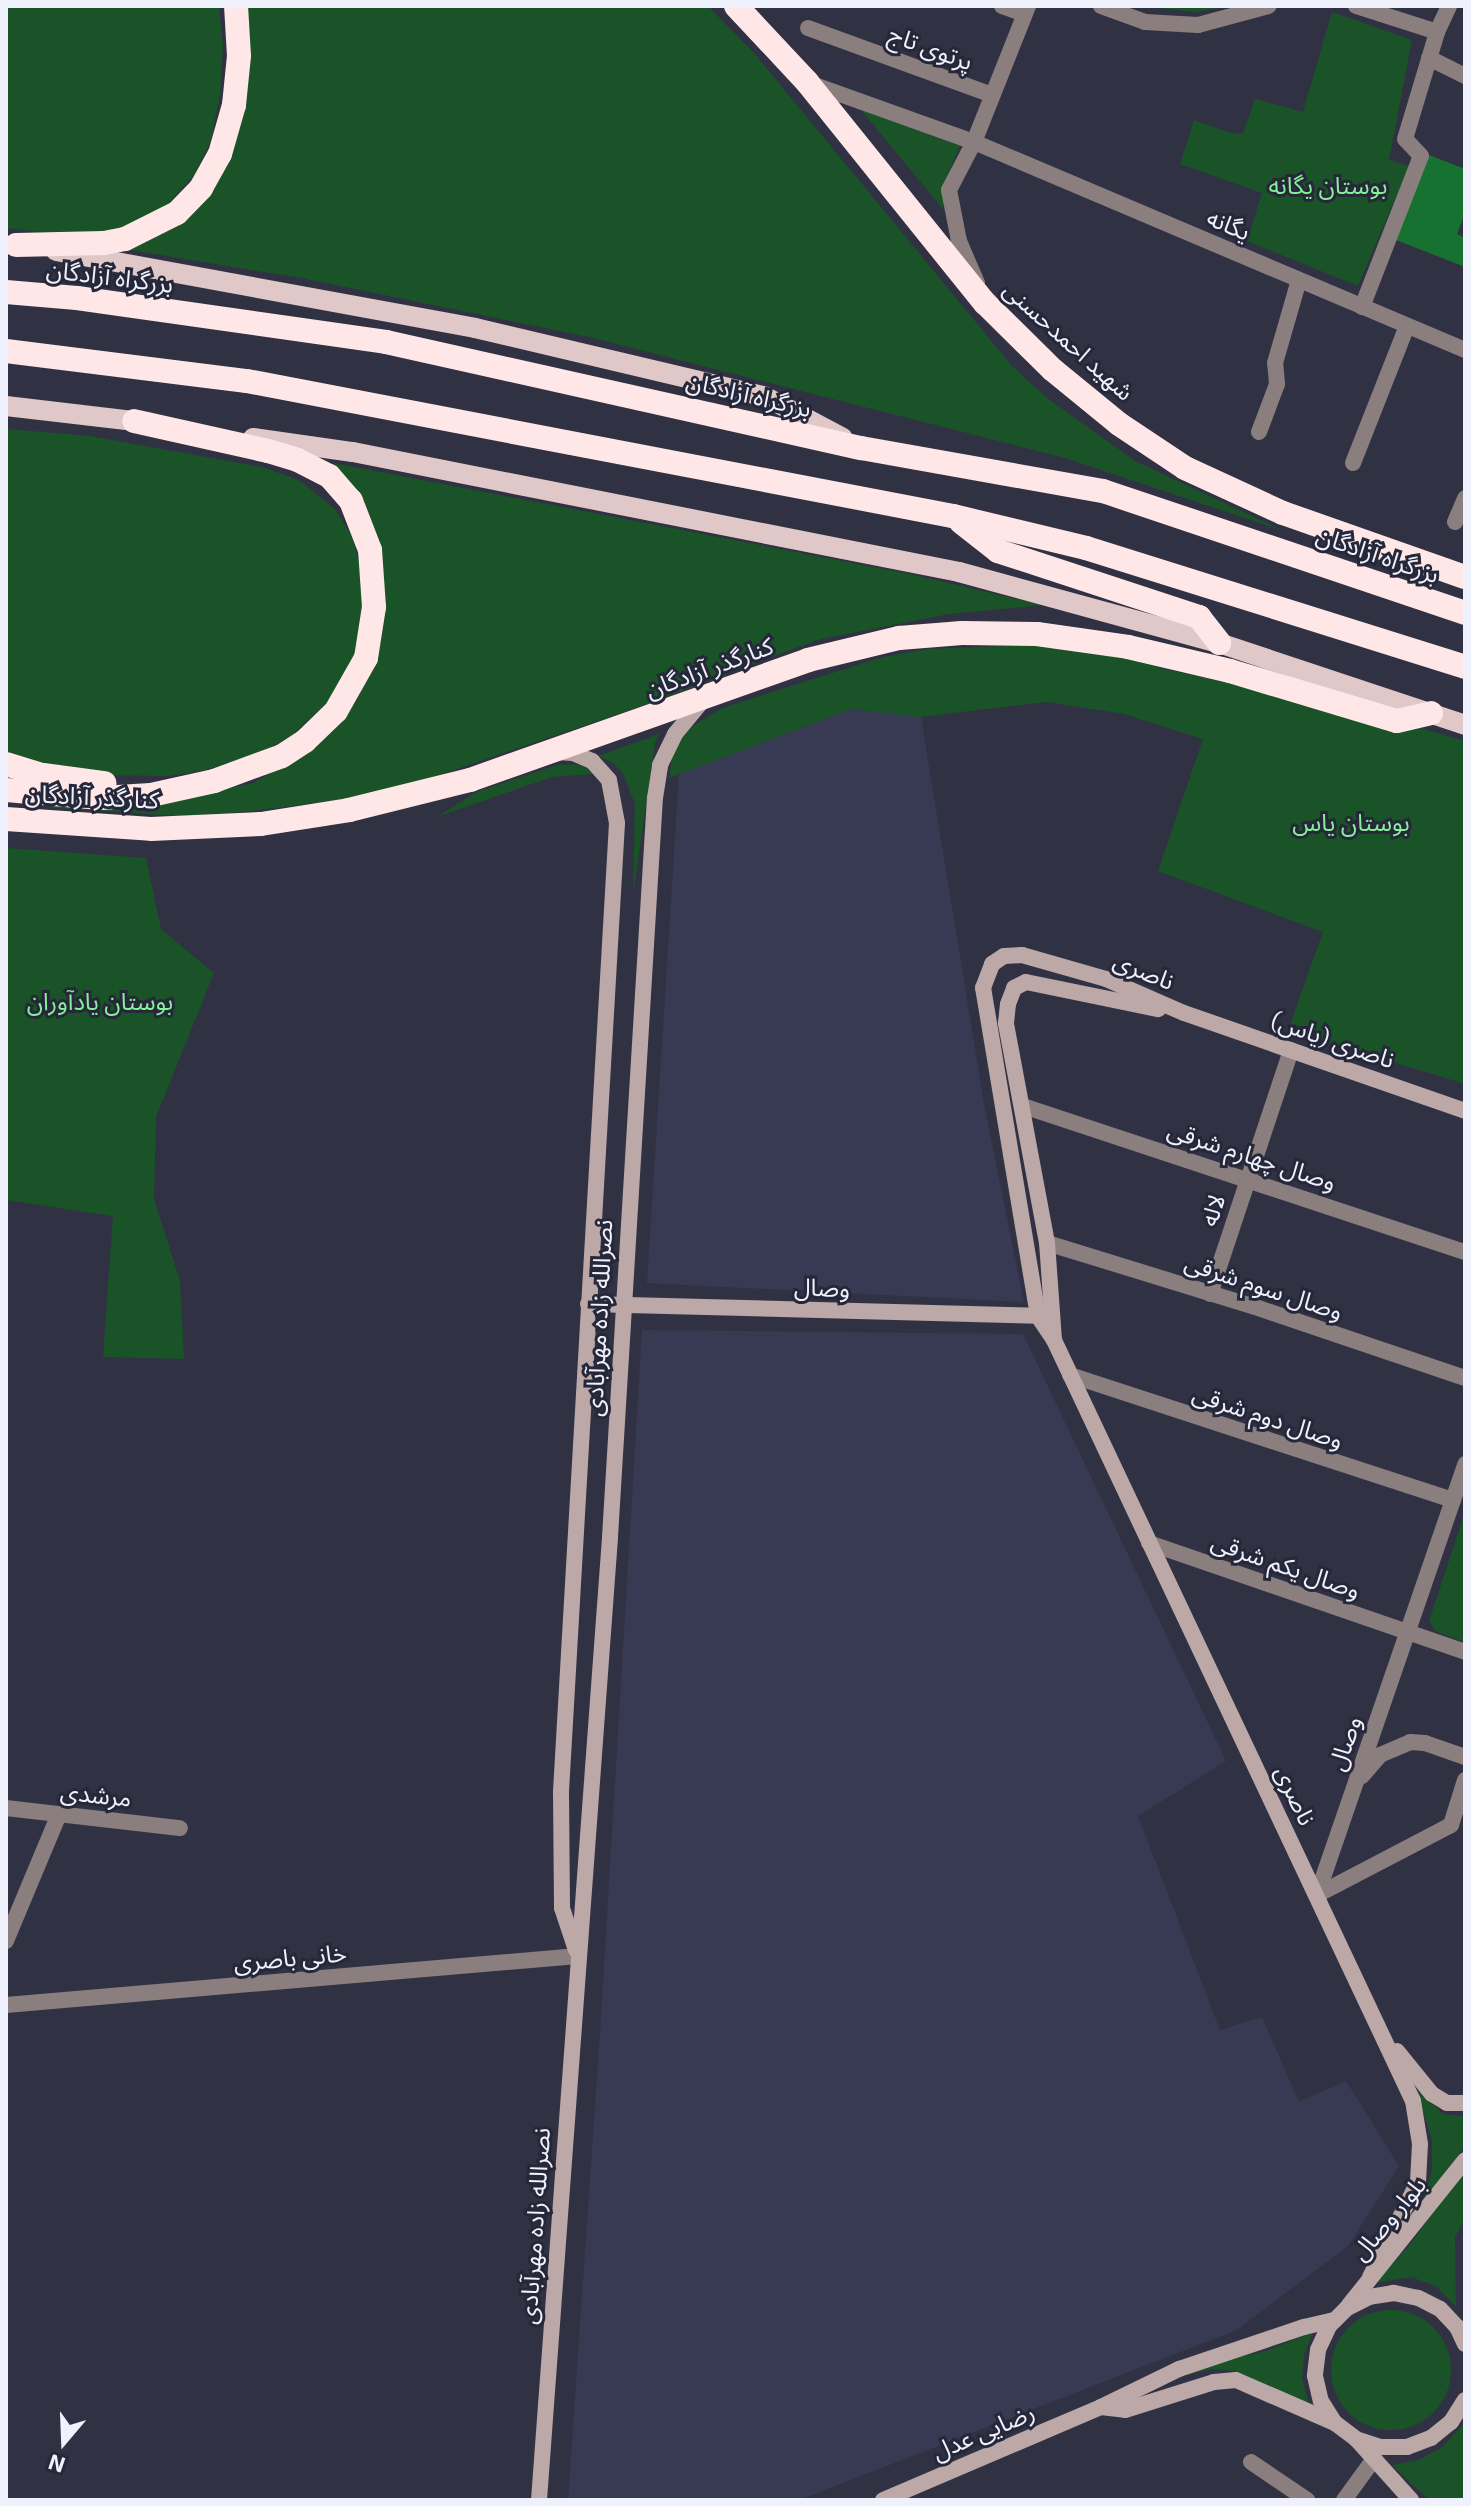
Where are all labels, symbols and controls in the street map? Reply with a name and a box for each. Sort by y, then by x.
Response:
street label: پرتوی تاج [885,18,977,76]
park label: بوستان یگانه [1269,171,1387,199]
street label: یگانه [1203,202,1255,246]
street label: بزرگراه آزادگان [45,254,175,298]
street label: شهید احمدحسنی [998,274,1140,406]
street label: بزرگراه آزادگان [684,366,814,422]
street label: بزرگراه آزادگان [1313,520,1443,588]
street label: کنارگذر آزادگان [641,631,777,703]
street label: کنارگذر آزادگان [24,778,160,814]
park label: بوستان یاس [1292,808,1410,836]
street label: ناصری [1109,945,1179,995]
park label: بوستان یادآوران [27,987,173,1015]
street label: ناصری (یاس) [1268,1004,1398,1074]
street label: وصال چهارم شرقی [1164,1114,1340,1196]
street label: لاله [1193,1190,1231,1230]
street label: نصرالله زاده مهرآبادی [578,1219,618,1417]
street label: وصال سوم شرقی [1181,1247,1347,1325]
street label: وصال [793,1272,851,1302]
street label: وصال دوم شرقی [1189,1378,1347,1454]
street label: وصال یکم شرقی [1208,1526,1364,1604]
street label: وصال [1321,1712,1367,1774]
street label: ناصری [1270,1760,1322,1830]
street label: مرشدی [59,1776,133,1812]
street label: خانی باصری [232,1938,348,1976]
street label: نصرالله زاده مهرآبادی [513,2127,555,2325]
street label: بلوار وصال [1345,2170,1431,2266]
street label: رضایی عدل [927,2397,1039,2465]
north arrow [24,2402,104,2482]
text: N [44,2450,68,2480]

